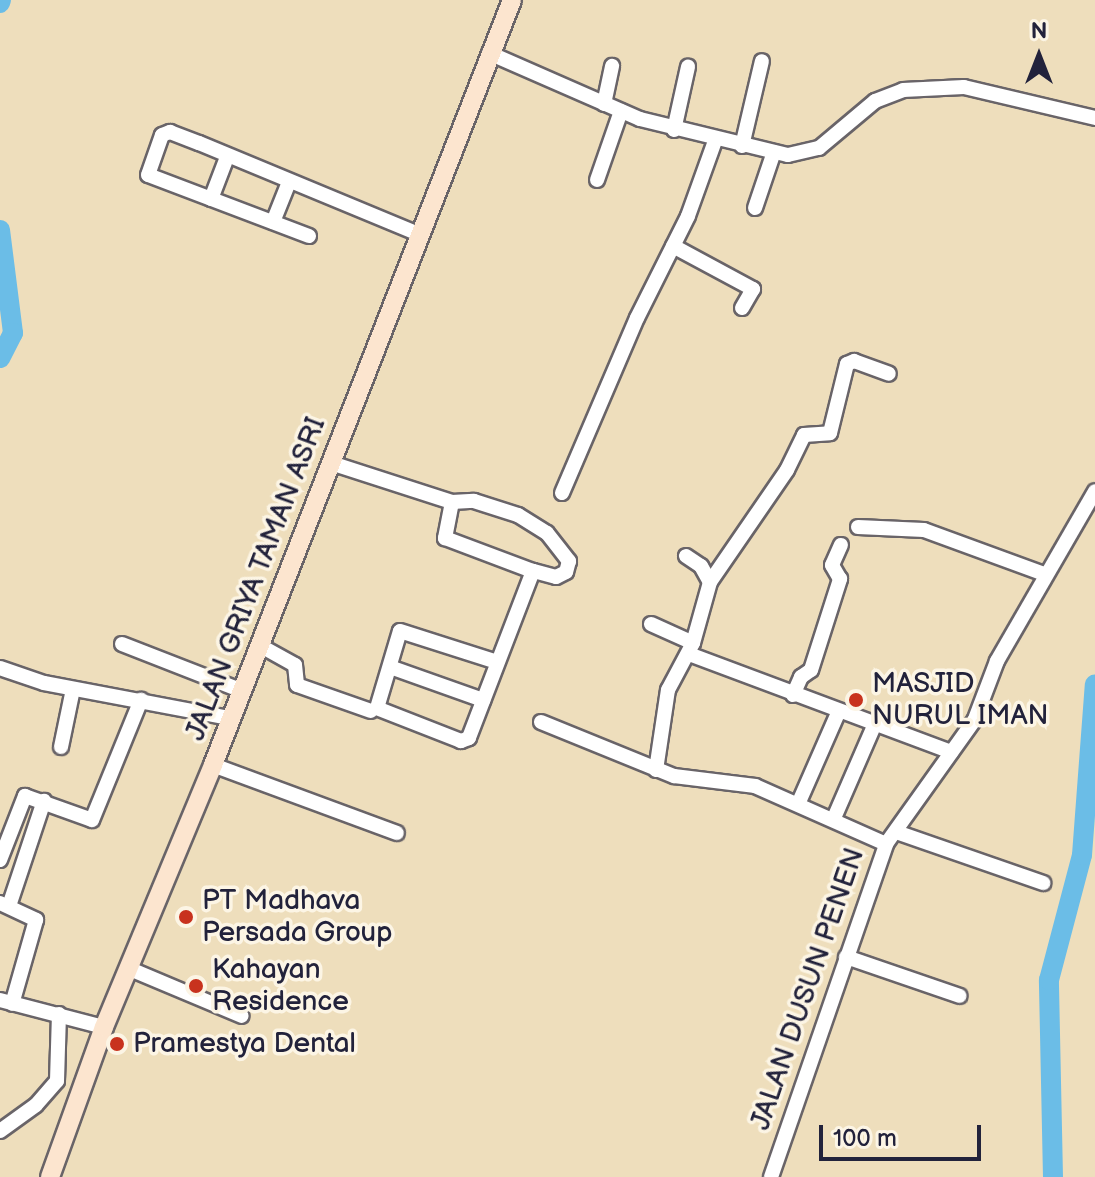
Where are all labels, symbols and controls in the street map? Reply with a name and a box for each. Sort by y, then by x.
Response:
north arrow [999,16,1079,96]
text: N [1031,18,1047,45]
street label: JALAN GRIYA TAMAN ASRI [179,412,333,746]
place label: MASJID NURUL IMAN [872,667,1049,733]
marker: MASJID NURUL IMAN [847,691,865,709]
street label: JALAN DUSUN PENEN [744,844,872,1134]
place label: PT Madhava Persada Group [202,884,392,950]
marker: PT Madhava Persada Group [177,908,195,926]
place label: Kahayan Residence [212,953,349,1019]
marker: Kahayan Residence [187,977,205,995]
place label: Pramestya Dental [133,1027,356,1061]
marker: Pramestya Dental [108,1035,126,1053]
scale bar [823,1109,985,1159]
text: 100 m [833,1124,897,1153]

